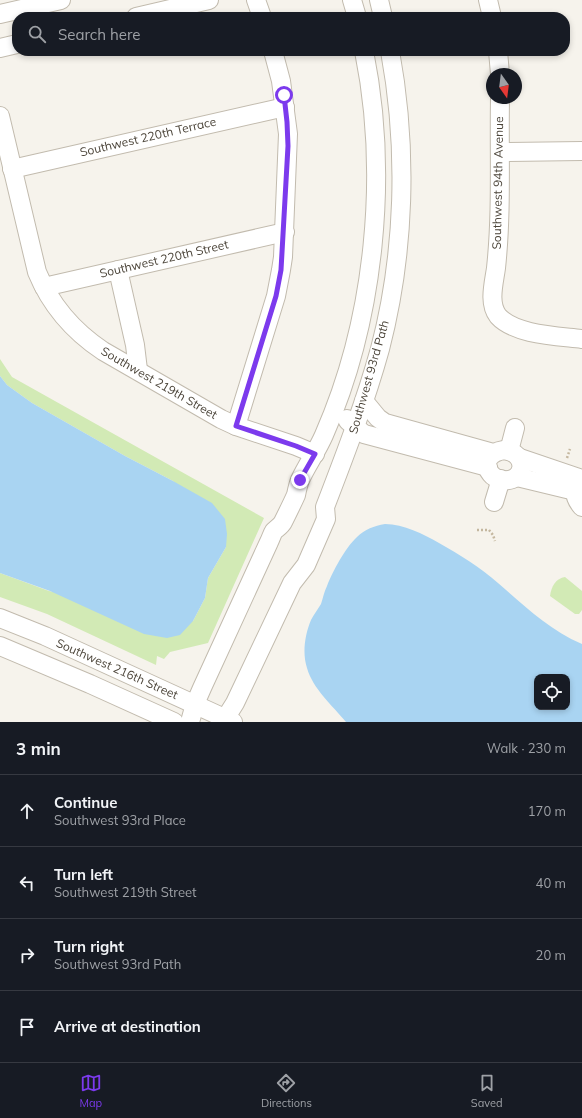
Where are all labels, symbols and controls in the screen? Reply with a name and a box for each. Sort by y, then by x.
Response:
search box [12,12,570,56]
icon: search [26,23,48,45]
text: Search here [58,25,140,44]
north arrow [486,68,522,104]
route start [275,86,293,104]
street label: Southwest 220th Terrace [78,114,218,160]
street label: Southwest 94th Avenue [489,116,506,250]
street label: Southwest 220th Street [98,236,230,281]
street label: Southwest 93rd Path [345,318,392,435]
street label: Southwest 219th Street [98,343,220,422]
route end [291,471,309,489]
street label: Southwest 216th Street [54,635,180,702]
map controls [534,674,570,710]
button: locate [534,674,570,710]
text: 3 min [16,738,61,759]
text: Walk · 230 m [487,740,566,756]
text: Continue [54,793,117,812]
icon: ahead [16,800,38,822]
text: 170 m [528,803,566,819]
text: Southwest 93rd Place [54,812,186,828]
text: Turn left [54,865,113,884]
icon: left [16,872,38,894]
text: 40 m [536,875,566,891]
text: Southwest 219th Street [54,884,197,900]
text: Turn right [54,937,124,956]
icon: right [16,944,38,966]
text: 20 m [536,947,566,963]
text: Southwest 93rd Path [54,956,181,972]
icon: arrive [16,1016,38,1038]
text: Arrive at destination [54,1017,201,1036]
tab: Map [79,1072,102,1110]
tab: Directions [261,1072,312,1110]
tab: Saved [471,1072,503,1110]

